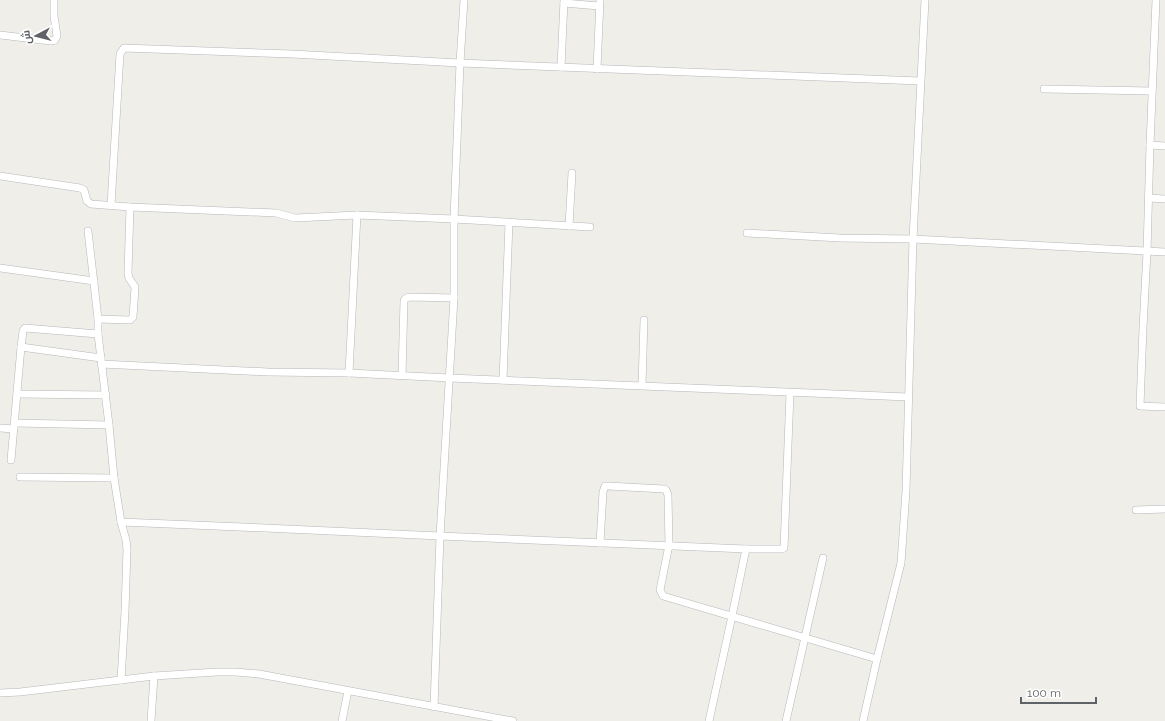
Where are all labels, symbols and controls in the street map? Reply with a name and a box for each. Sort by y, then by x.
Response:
north arrow [16,16,56,56]
text: ش [19,29,34,45]
scale bar [1021,679,1096,705]
text: 100 m [1027,686,1061,700]

